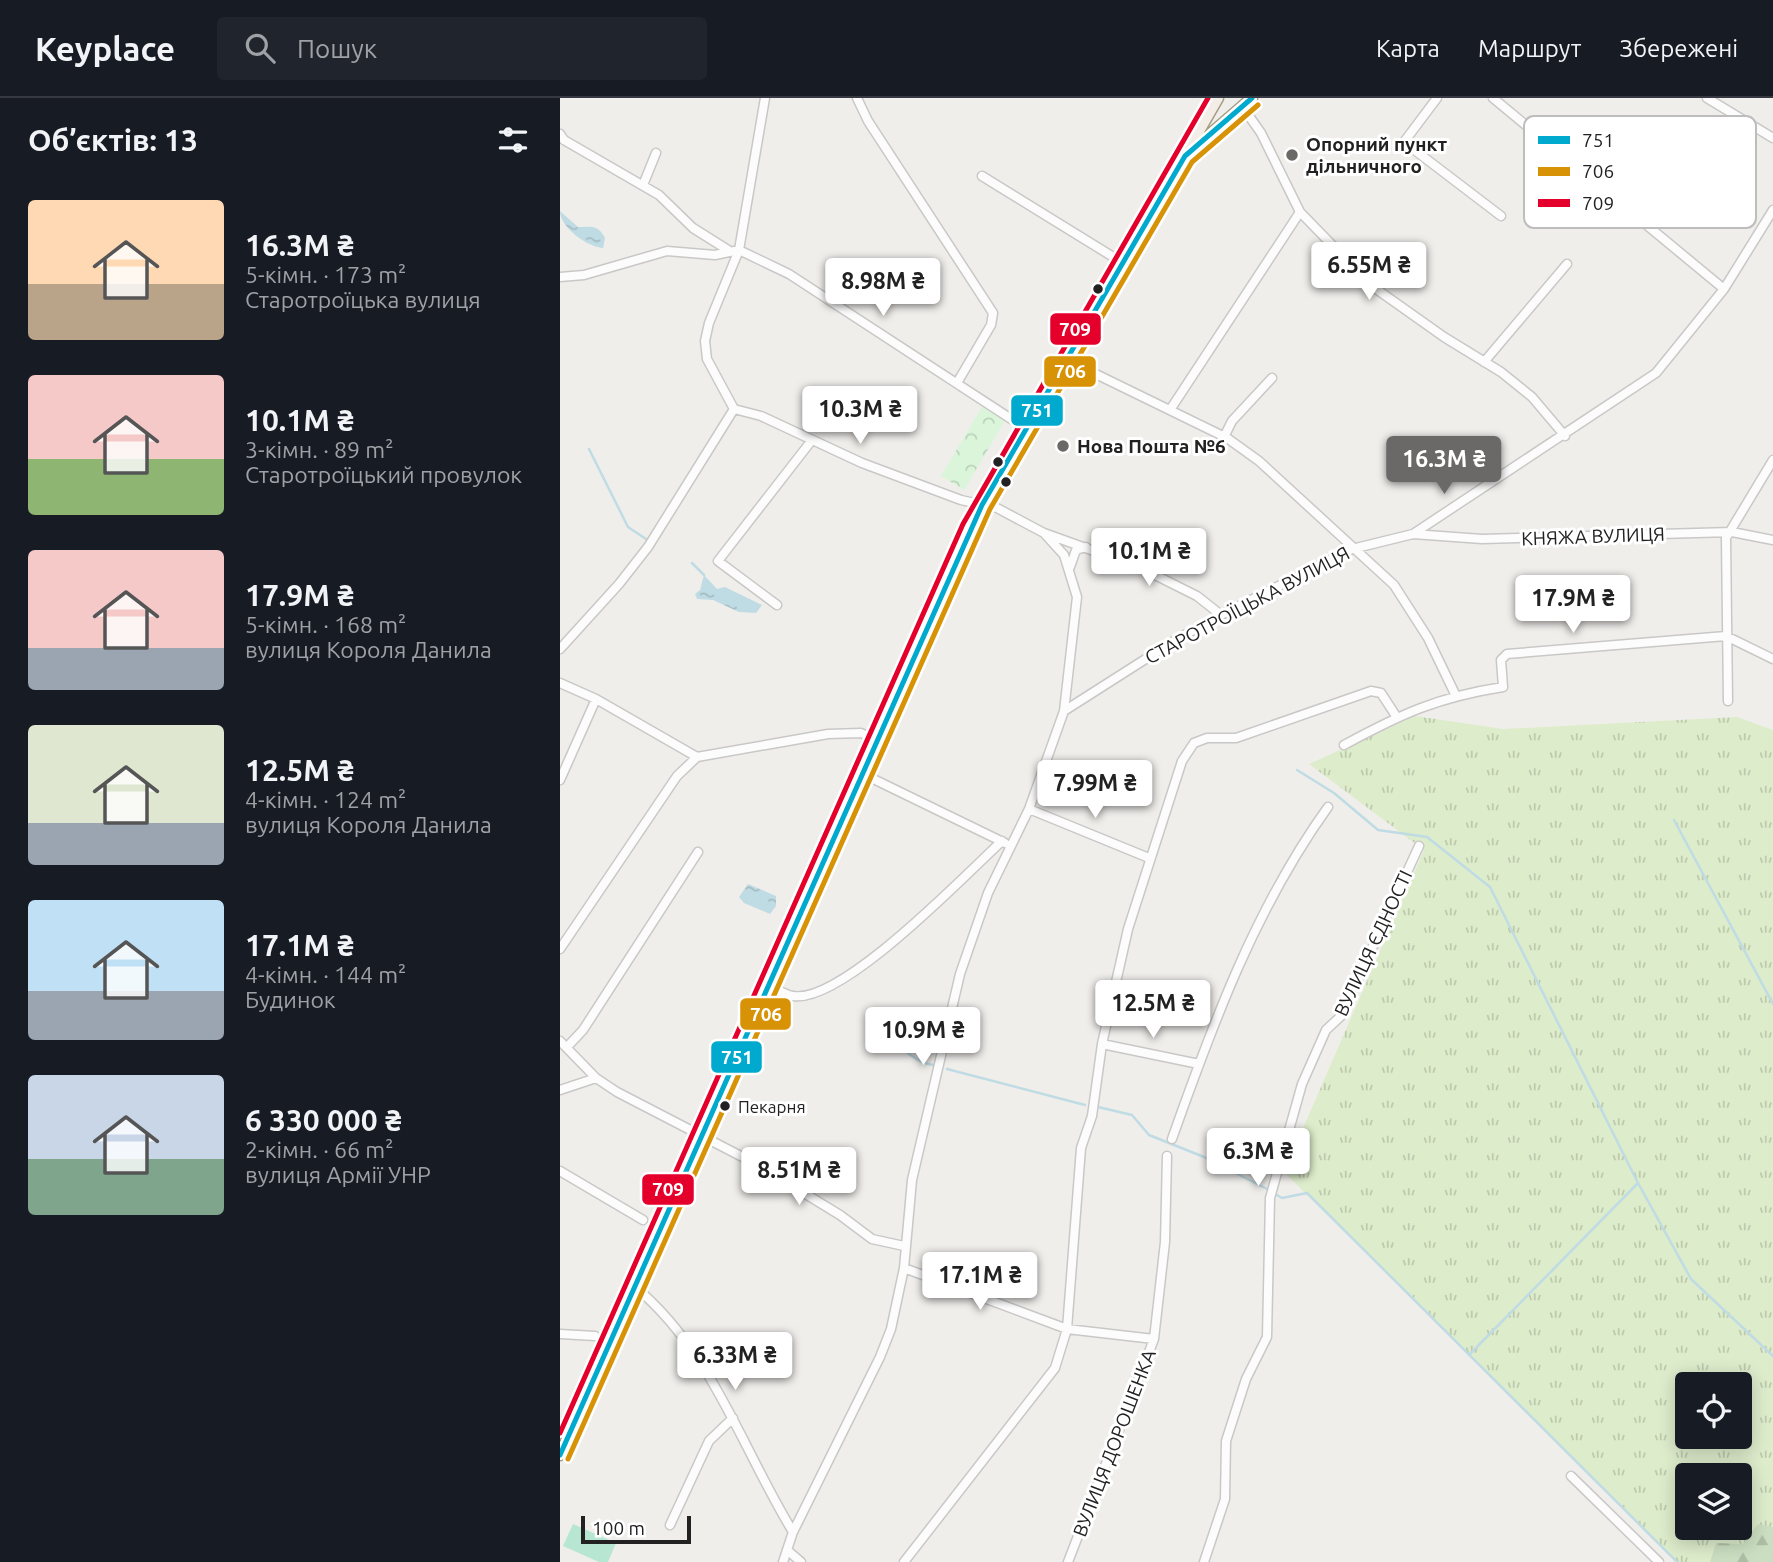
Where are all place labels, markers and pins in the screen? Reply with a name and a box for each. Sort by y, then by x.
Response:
place label: Опорний пункт дільничного [1306,133,1447,177]
marker: Опорний пункт дільничного [1284,147,1300,163]
pin: 6.55M ₴ [1304,242,1434,302]
pin: 8.98M ₴ [818,258,948,318]
unlabelled marker [1091,282,1105,296]
pin: 10.3M ₴ [795,386,925,446]
place label: Нова Пошта №6 [1077,435,1226,457]
pin: 16.3M ₴ [1379,436,1509,496]
marker: Нова Пошта №6 [1055,438,1071,454]
unlabelled marker [991,455,1005,469]
unlabelled marker [999,475,1013,489]
pin: 10.1M ₴ [1084,528,1214,588]
pin: 17.9M ₴ [1508,575,1638,635]
pin: 7.99M ₴ [1030,760,1160,820]
pin: 12.5M ₴ [1088,981,1218,1040]
pin: 10.9M ₴ [858,1007,988,1067]
place label: Пекарня [738,1097,806,1116]
marker: Пекарня [718,1099,732,1113]
pin: 6.3M ₴ [1201,1128,1315,1188]
pin: 8.51M ₴ [734,1148,864,1207]
pin: 17.1M ₴ [915,1252,1045,1312]
pin: 6.33M ₴ [670,1332,800,1392]

